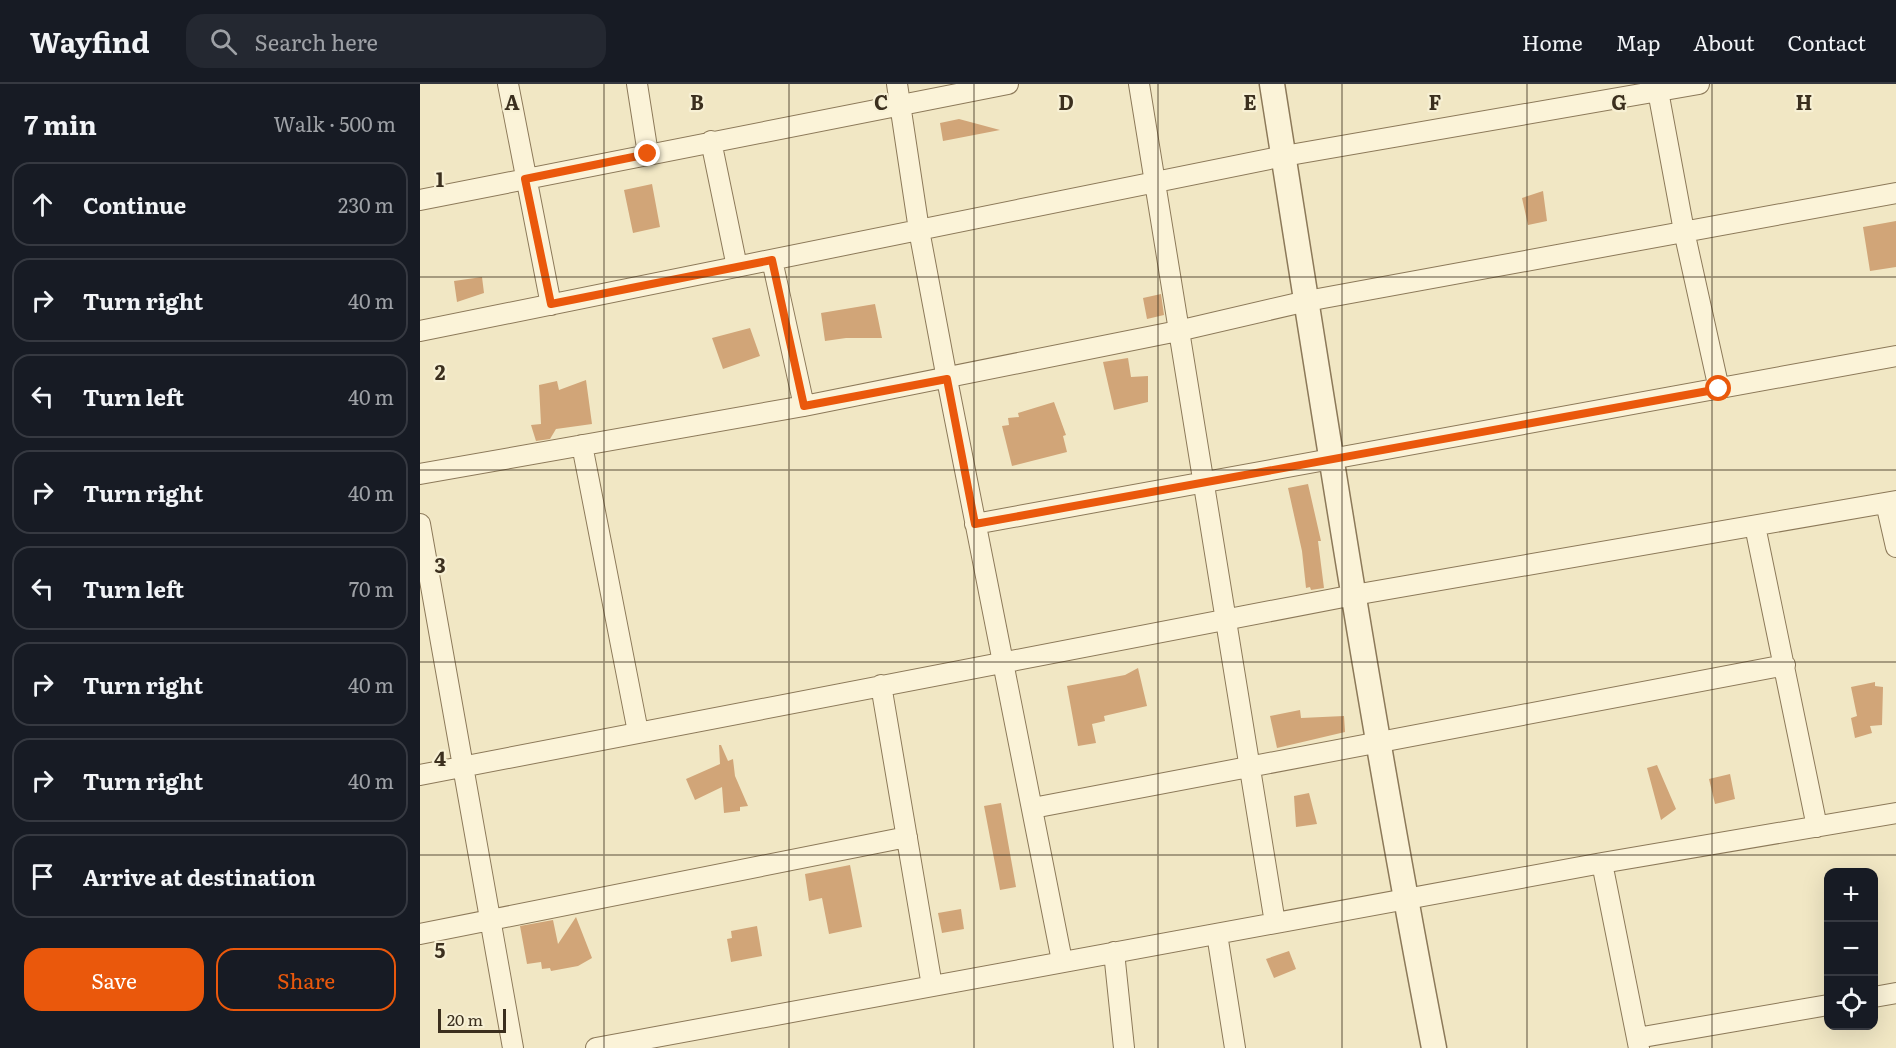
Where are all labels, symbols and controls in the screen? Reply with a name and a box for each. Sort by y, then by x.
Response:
search box [186,14,606,68]
text: Wayfind [30,20,150,62]
icon: search [207,25,240,58]
text: Search here [255,25,378,58]
text: Home [1522,26,1583,57]
text: Map [1616,26,1660,57]
text: About [1693,26,1755,57]
text: Contact [1788,26,1866,57]
text: A [504,86,520,116]
text: B [690,86,704,116]
text: C [874,86,888,116]
text: D [1058,86,1074,116]
text: E [1243,86,1257,116]
text: F [1429,86,1442,116]
text: G [1611,86,1627,116]
text: H [1796,86,1812,116]
text: 7 min [24,104,97,143]
text: Walk · 500 m [273,108,396,138]
route end [634,140,660,166]
text: 1 [436,163,444,193]
icon: ahead [26,188,59,221]
text: Continue [83,188,186,221]
text: 230 m [338,189,394,219]
icon: right [26,284,59,317]
text: Turn right [83,284,203,317]
text: 40 m [348,285,394,315]
text: 2 [435,356,446,386]
route start [1705,375,1731,401]
icon: left [26,380,59,413]
text: Turn left [83,380,184,413]
text: 40 m [348,381,394,411]
icon: right [26,476,59,509]
text: Turn right [83,476,203,509]
text: 40 m [348,477,394,507]
text: 3 [434,549,446,579]
icon: left [26,572,59,605]
text: Turn left [83,572,184,605]
text: 70 m [349,573,394,603]
icon: right [26,668,59,701]
text: Turn right [83,668,203,701]
text: 40 m [348,669,394,699]
text: 4 [434,742,446,772]
icon: right [26,764,59,797]
text: Turn right [83,764,203,797]
text: 40 m [348,765,394,795]
icon: arrive [26,860,59,893]
text: Arrive at destination [83,860,316,893]
map controls [1824,868,1878,1030]
button: + [1824,868,1878,922]
button: − [1824,922,1878,976]
text: 5 [435,934,446,964]
button: Save [24,948,204,1011]
button: Share [216,948,396,1011]
button: locate [1824,976,1878,1030]
scale bar [438,1006,506,1034]
text: 20 m [447,1007,483,1031]

